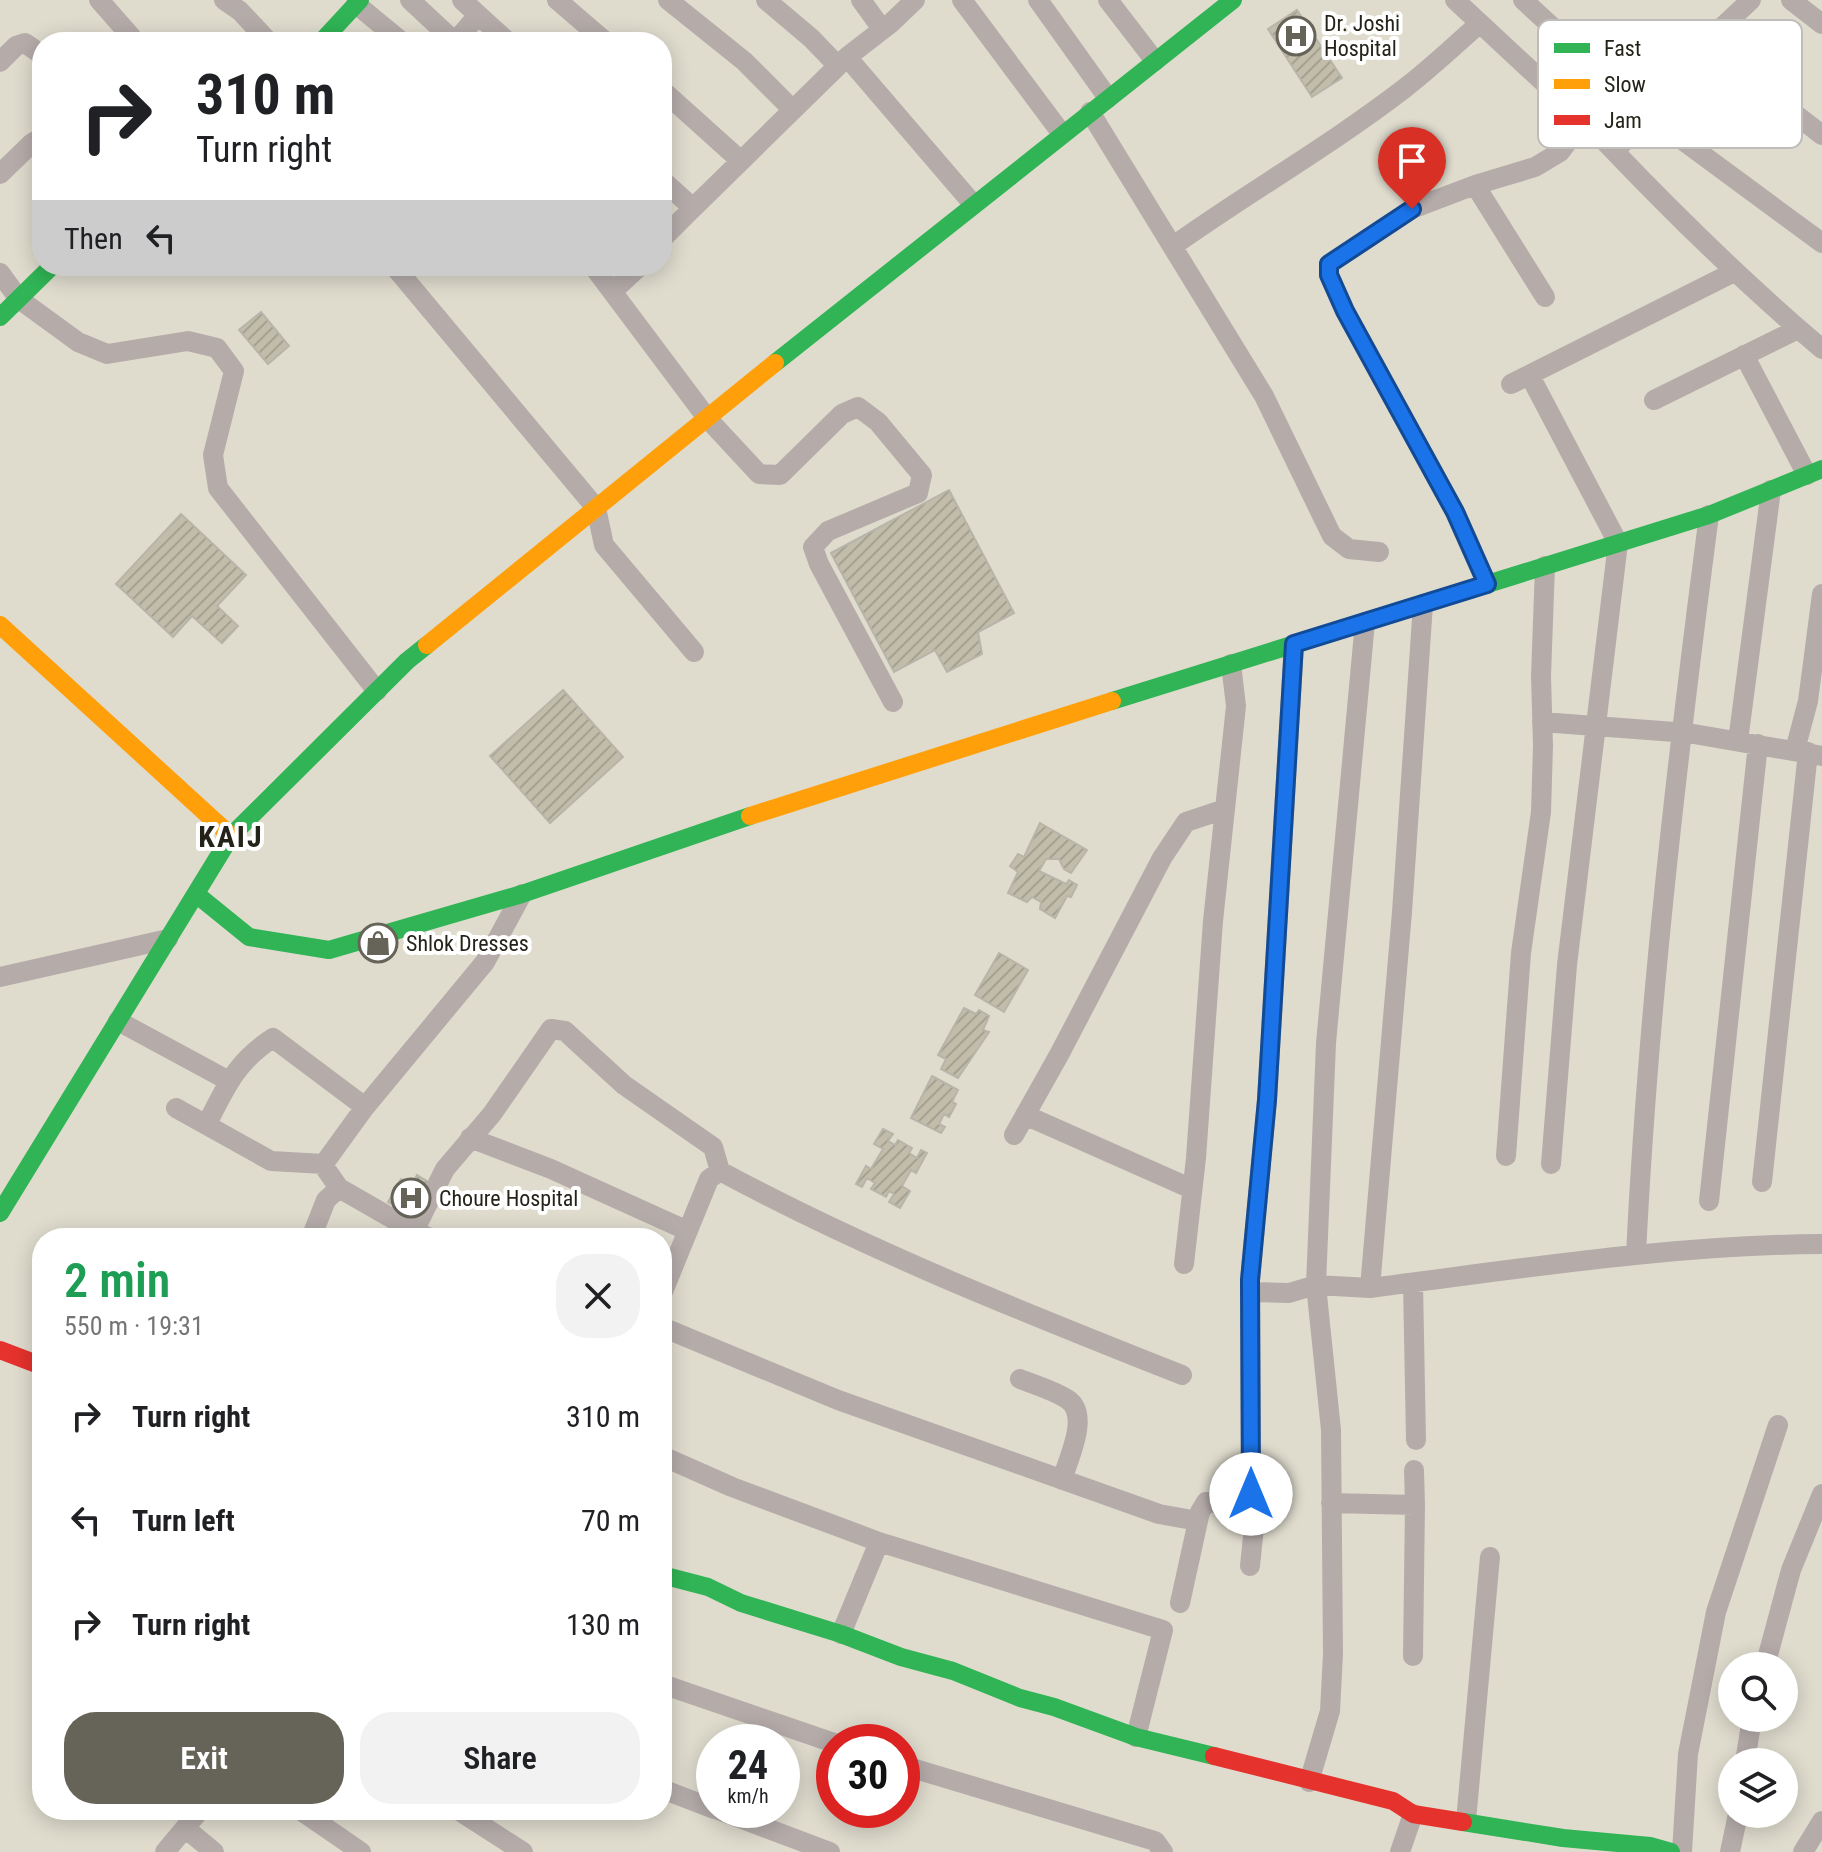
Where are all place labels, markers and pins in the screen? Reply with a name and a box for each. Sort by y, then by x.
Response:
place label: Dr. Joshi Hospital [1324,11,1400,61]
hospital icon: Dr. Joshi Hospital [1275,15,1317,57]
pin [1378,127,1446,209]
shop icon: Shlok Dresses [357,922,399,964]
place label: Shlok Dresses [406,931,529,956]
hospital icon: Choure Hospital [390,1177,432,1219]
place label: Choure Hospital [439,1186,578,1211]

